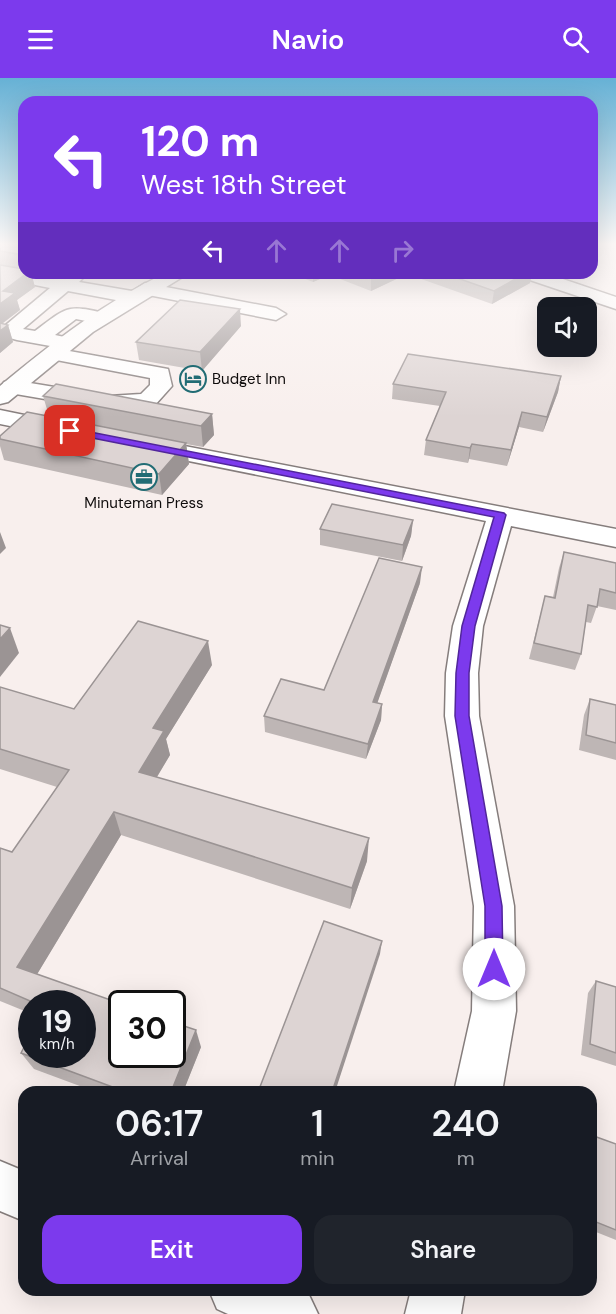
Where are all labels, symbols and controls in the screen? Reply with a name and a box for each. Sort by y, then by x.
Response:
text: Navio [272,22,344,57]
icon: menu [24,23,57,56]
icon: search [559,23,592,56]
text: 120 m [141,114,259,169]
icon: left [42,120,120,198]
text: West 18th Street [141,167,346,202]
icon: left [197,234,230,267]
icon: ahead [260,234,293,267]
icon: ahead [323,234,356,267]
icon: right [386,234,419,267]
map controls [537,297,597,357]
button: sound [537,297,597,357]
hotel icon: Budget Inn [178,364,208,394]
place label: Budget Inn [212,369,286,389]
pin [44,405,95,456]
icon: arrive [53,414,86,447]
office icon: Minuteman Press [129,462,159,492]
place label: Minuteman Press [84,493,204,513]
position arrow [462,937,526,1001]
speed limit sign: 30 [108,990,186,1068]
text: 19 [42,1002,72,1041]
text: km/h [39,1034,75,1054]
text: 06:17 [115,1100,203,1147]
text: 1 [311,1100,324,1147]
text: 240 [431,1100,500,1147]
text: Arrival [130,1145,188,1171]
text: min [300,1145,334,1171]
text: m [457,1145,475,1171]
button: Exit [42,1215,302,1284]
button: Share [314,1215,573,1284]

